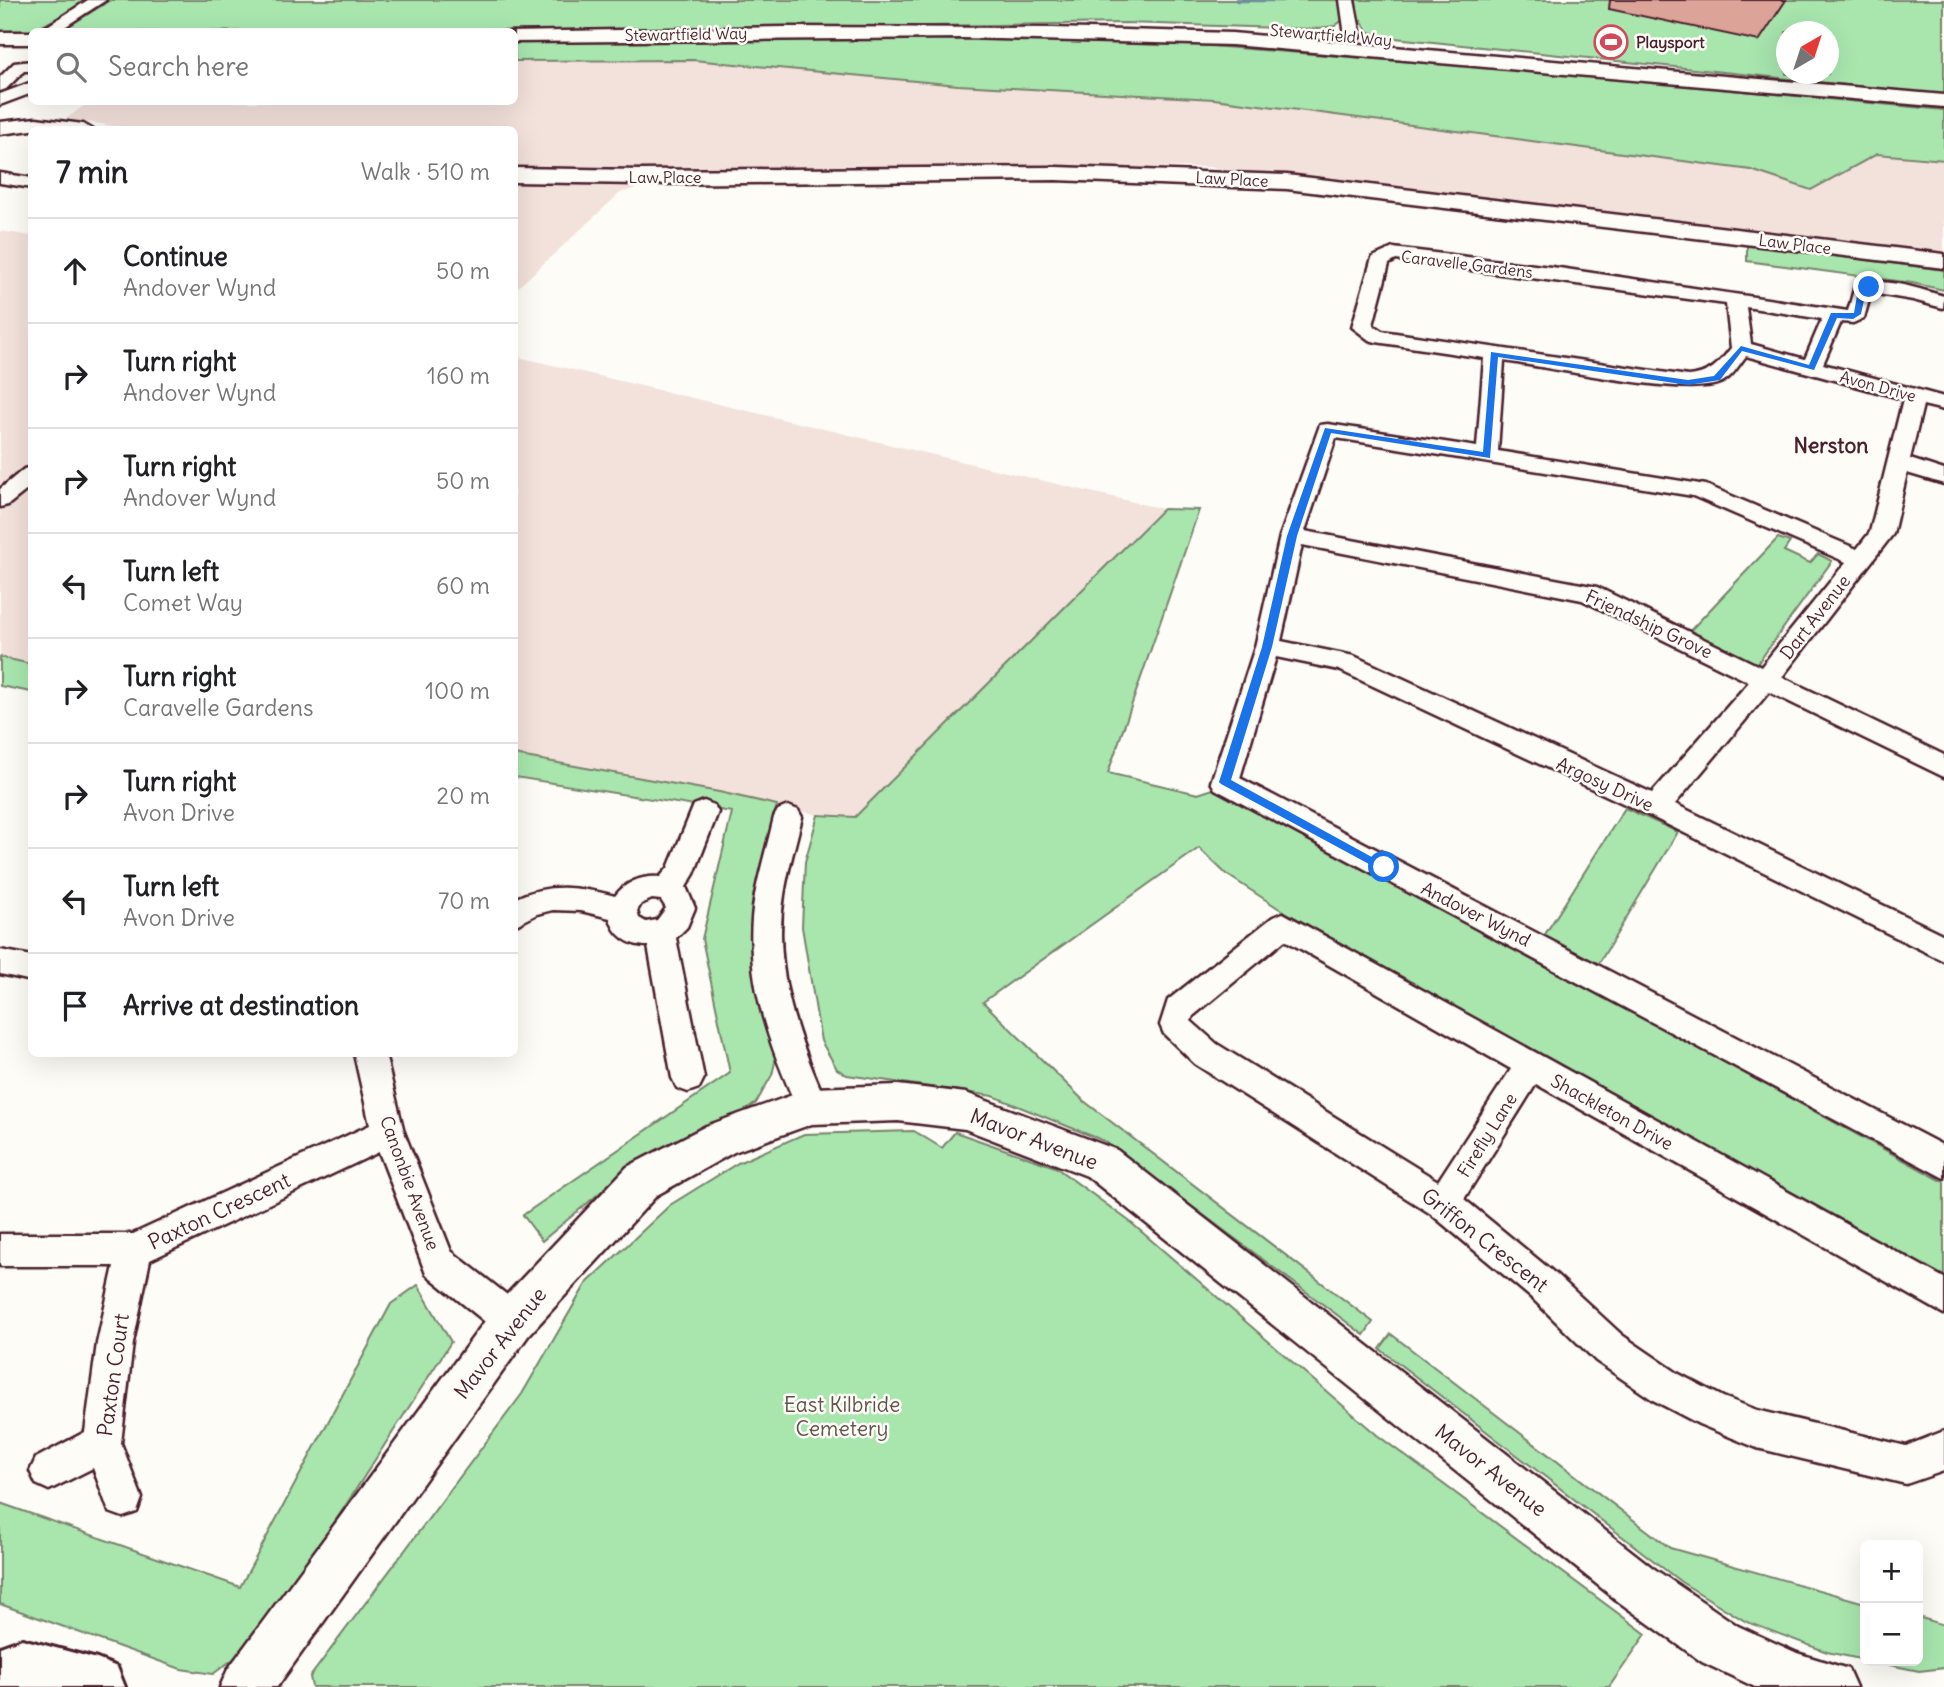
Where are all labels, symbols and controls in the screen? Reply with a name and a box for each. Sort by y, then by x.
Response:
street label: Stewartfield Way [1269,20,1393,50]
north arrow [1776,21,1839,84]
street label: Stewartfield Way [625,23,747,45]
sports icon: Playsport [1592,23,1630,61]
search box [28,28,518,105]
place label: Playsport [1636,32,1705,53]
icon: search [52,48,90,86]
text: Search here [108,50,249,83]
text: 7 min [56,153,128,191]
text: Walk · 510 m [361,157,490,186]
street label: Law Place [629,167,701,187]
street label: Law Place [1195,167,1269,191]
street label: Law Place [1758,230,1832,258]
text: Continue [123,240,228,273]
street label: Caravelle Gardens [1400,246,1534,282]
icon: ahead [56,252,94,290]
text: 50 m [436,256,490,285]
route end [1853,271,1884,302]
text: Andover Wynd [123,273,276,302]
text: Turn right [123,345,236,378]
icon: right [56,357,94,395]
text: 160 m [427,361,490,390]
street label: Avon Drive [1838,366,1918,406]
text: Andover Wynd [123,378,276,407]
district label: Nerston [1794,432,1868,459]
text: Turn right [123,450,236,483]
icon: right [56,462,94,500]
text: 50 m [436,466,490,495]
text: Andover Wynd [123,483,276,512]
text: Turn left [123,555,219,588]
icon: left [56,567,94,605]
street label: Dart Avenue [1775,570,1855,664]
text: 60 m [436,571,490,600]
street label: Friendship Grove [1582,585,1716,663]
text: Comet Way [123,588,243,617]
text: Turn right [123,660,236,693]
icon: right [56,672,94,710]
text: 100 m [425,676,490,705]
text: Caravelle Gardens [123,693,314,722]
street label: Argosy Drive [1553,752,1657,816]
text: Turn right [123,765,236,798]
icon: right [56,777,94,815]
text: 20 m [437,781,490,810]
text: Avon Drive [123,798,235,827]
route start [1368,851,1399,882]
text: Turn left [123,870,219,903]
street label: Andover Wynd [1417,877,1535,952]
icon: left [56,882,94,920]
text: 70 m [438,886,490,915]
text: Avon Drive [123,903,235,932]
icon: arrive [56,987,94,1025]
text: Arrive at destination [123,989,359,1022]
street label: Shackleton Drive [1547,1069,1677,1155]
street label: Firefly Lane [1452,1089,1522,1181]
street label: Mavor Avenue [966,1102,1102,1176]
street label: Canonbie Avenue [375,1113,445,1253]
street label: Paxton Crescent [144,1166,294,1256]
street label: Griffon Crescent [1416,1182,1554,1298]
street label: Mavor Avenue [448,1282,552,1404]
street label: Paxton Court [91,1312,135,1438]
park label: East Kilbride Cemetery [784,1391,900,1442]
street label: Mavor Avenue [1430,1418,1552,1522]
map controls [1860,1540,1923,1666]
button: + [1860,1540,1923,1603]
button: − [1860,1603,1923,1666]

